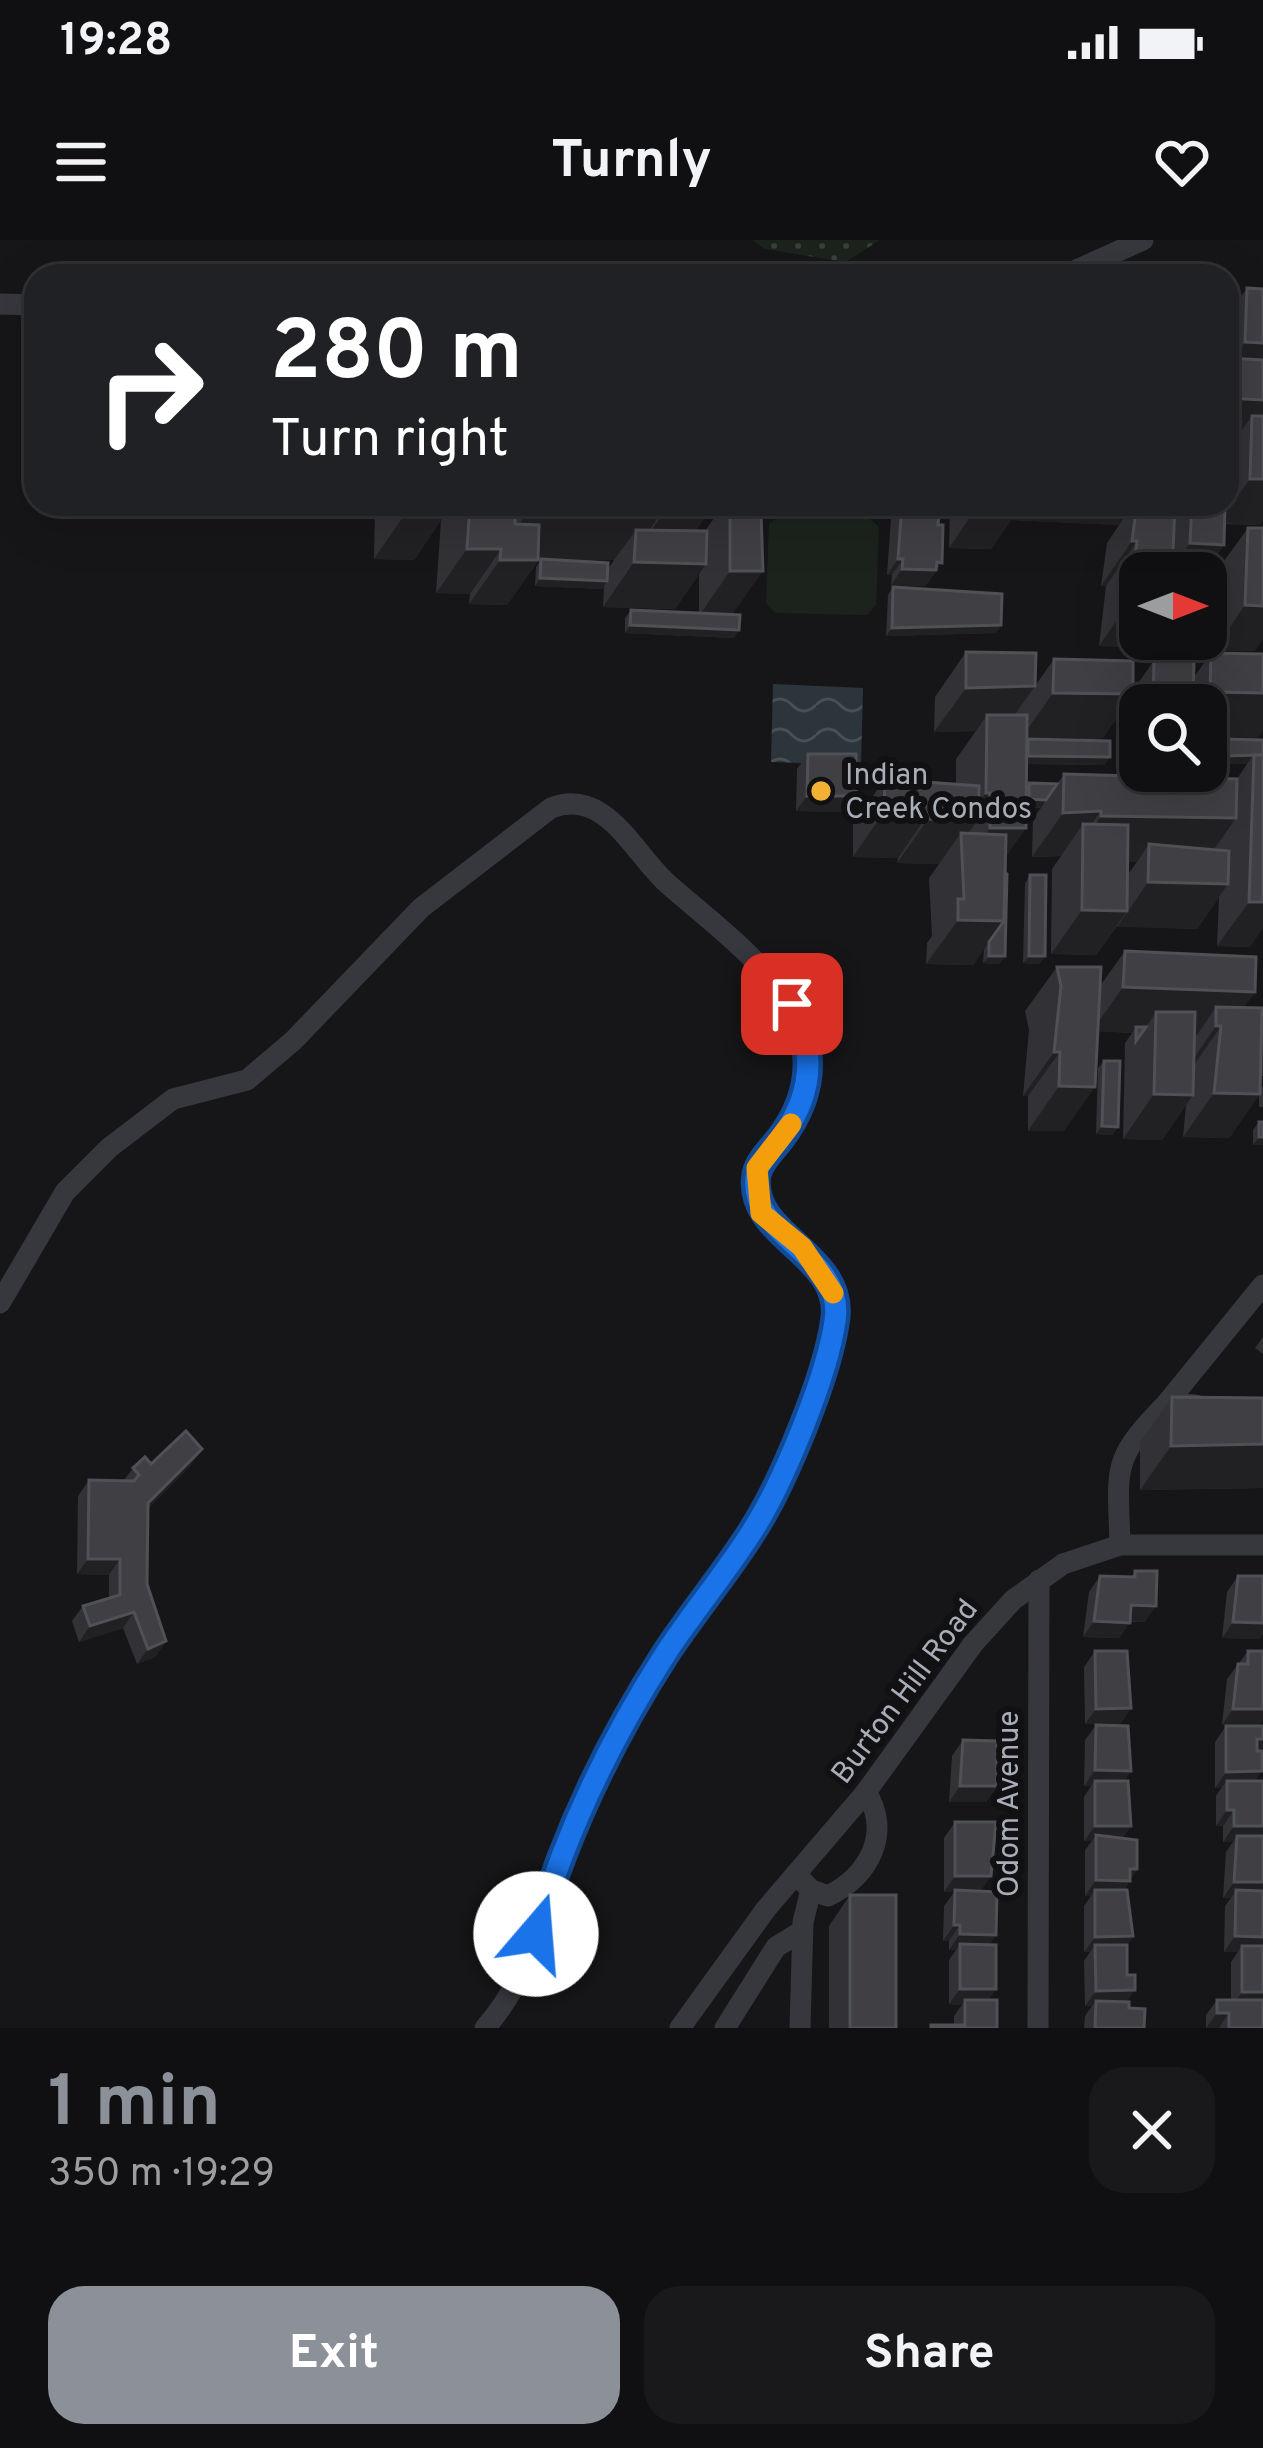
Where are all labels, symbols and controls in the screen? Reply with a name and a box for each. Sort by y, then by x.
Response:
text: 19:28 [60,14,172,71]
text: Turnly [551,128,712,197]
icon: menu [48,129,114,195]
icon: heart [1149,129,1215,195]
text: 280 m [270,303,523,409]
icon: right [72,312,228,468]
text: Turn right [270,407,509,476]
north arrow [1119,552,1227,660]
map controls [1119,552,1227,792]
button: search [1119,684,1227,792]
place label: Indian Creek Condos [845,758,1032,829]
marker: Indian Creek Condos [808,778,834,804]
pin [741,953,843,1055]
icon: arrive [759,971,825,1037]
street label: Burton Hill Road [825,1593,987,1792]
street label: Odom Avenue [992,1711,1029,1897]
position arrow [473,1871,599,1997]
text: 1 min [48,2060,221,2152]
button: close [1089,2067,1215,2193]
text: 350 m · 19:29 [48,2151,275,2200]
button: Exit [48,2286,620,2424]
button: Share [644,2286,1215,2424]

